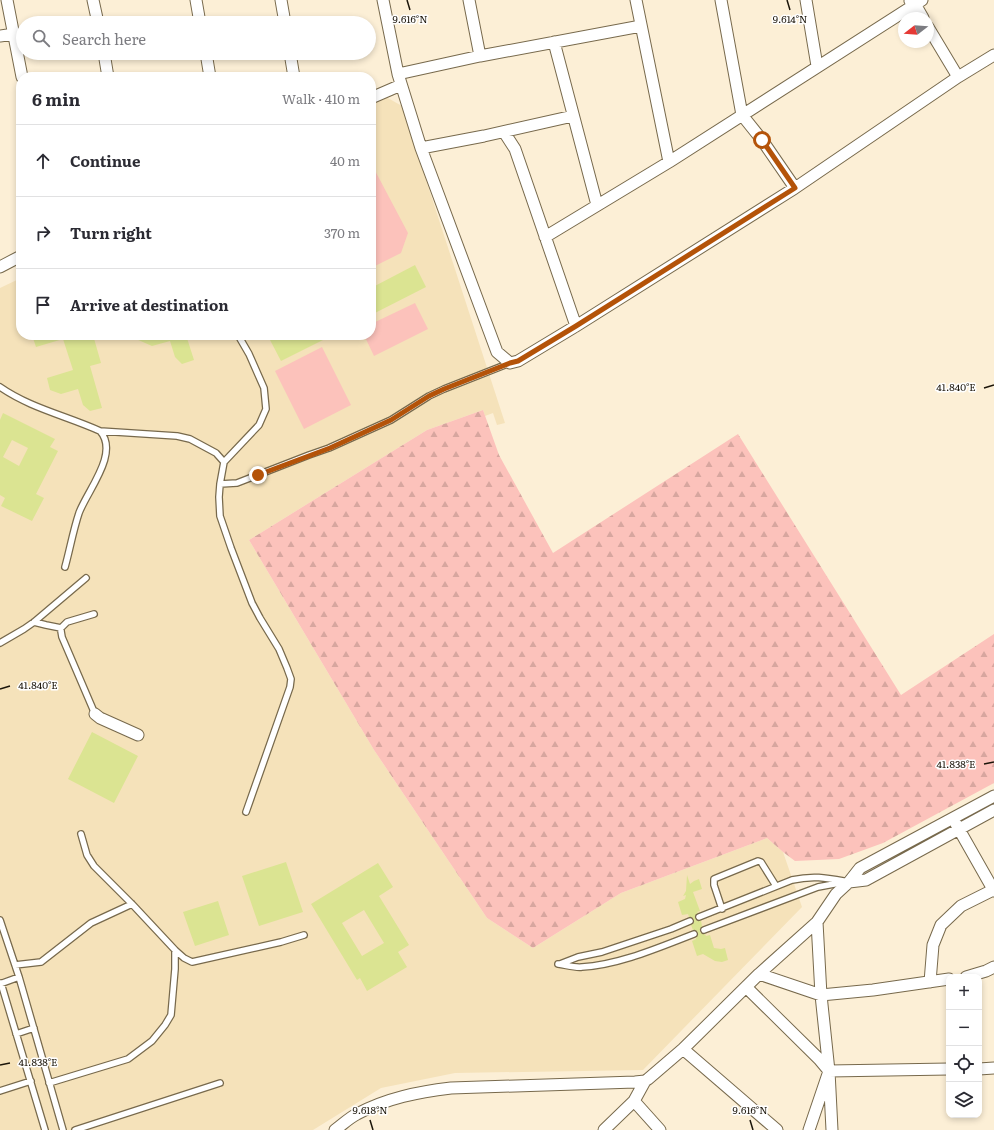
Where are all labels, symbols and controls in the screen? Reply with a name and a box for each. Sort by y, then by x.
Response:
text: 9.616°N [392,11,428,26]
text: 9.614°N [773,11,807,26]
north arrow [898,12,934,48]
search box [16,16,376,60]
icon: search [30,27,52,49]
text: Search here [62,27,146,50]
text: 6 min [32,86,80,111]
text: Walk · 410 m [282,89,360,108]
route start [753,131,771,149]
text: Continue [70,149,140,172]
icon: ahead [32,150,54,172]
text: 40 m [330,151,360,170]
text: Turn right [70,221,152,244]
icon: right [32,222,54,244]
text: 370 m [324,223,360,242]
text: Arrive at destination [70,293,229,316]
icon: arrive [32,294,54,316]
text: 41.840°E [936,379,976,394]
route end [249,466,267,484]
text: 41.840°E [18,677,58,692]
text: 41.838°E [936,756,976,771]
map controls [946,974,982,1118]
button: + [946,974,982,1010]
button: − [946,1010,982,1046]
button: locate [946,1046,982,1082]
text: 41.838°E [18,1054,58,1069]
button: layers [946,1082,982,1118]
text: 9.618°N [352,1102,388,1117]
text: 9.616°N [732,1102,768,1117]

